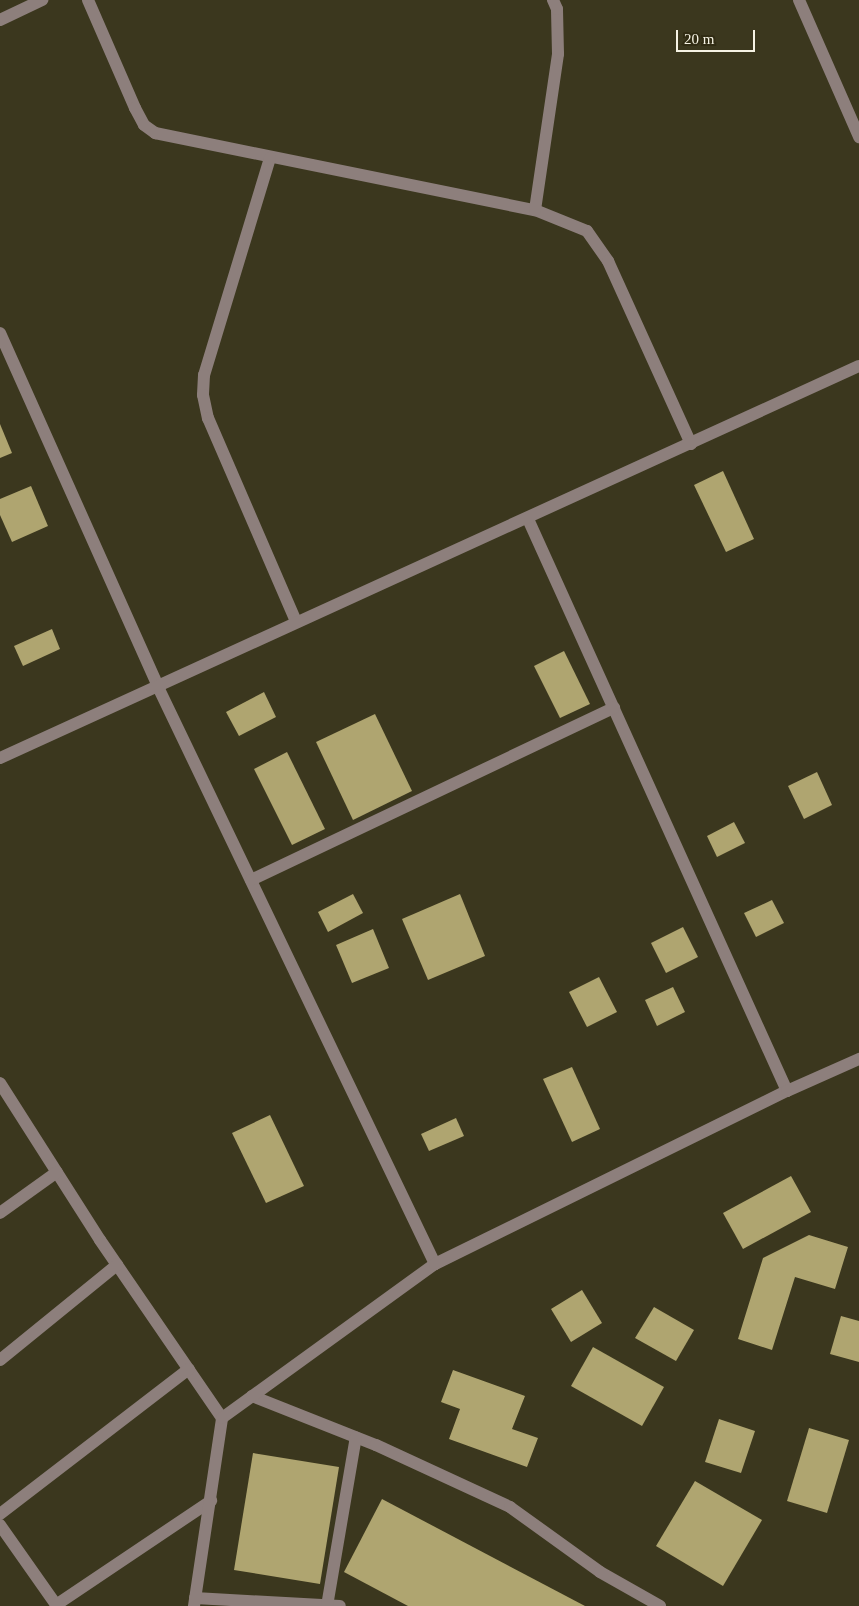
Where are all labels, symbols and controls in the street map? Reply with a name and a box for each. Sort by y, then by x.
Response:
scale bar [679,20,758,52]
text: 20 m [684,31,714,47]

